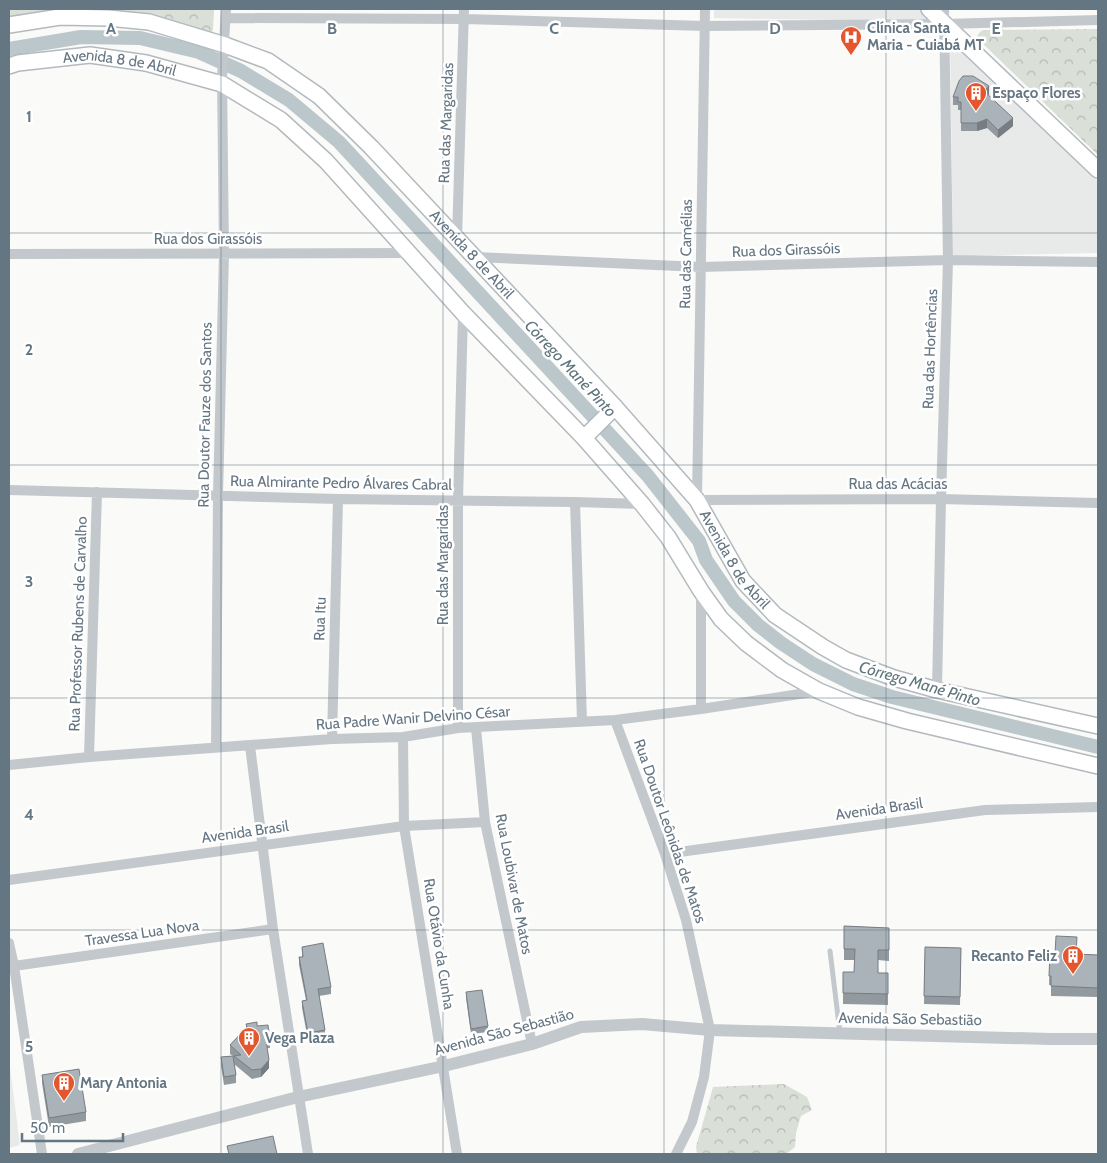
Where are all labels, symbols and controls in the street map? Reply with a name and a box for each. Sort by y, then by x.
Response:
text: A [106,19,116,38]
text: B [327,19,337,38]
text: C [549,19,559,38]
text: D [769,19,781,38]
place label: Clínica Santa Maria - Cuiabá MT [867,19,985,54]
text: E [991,19,1001,38]
hospital icon: Clínica Santa Maria - Cuiabá MT [839,25,863,56]
street label: Avenida 8 de Abril [62,46,179,80]
street label: Rua das Margaridas [435,62,457,184]
building icon: Espaço Flores [964,81,988,112]
place label: Espaço Flores [992,84,1081,102]
text: 1 [26,107,32,126]
street label: Rua das Camélias [676,199,696,309]
street label: Avenida 8 de Abril [426,206,518,303]
street label: Rua dos Girassóis [154,230,262,248]
street label: Rua dos Girassóis [731,239,841,261]
street label: Rua das Hortências [919,289,941,409]
water label: Córrego Mané Pinto [521,316,620,421]
street label: Rua Doutor Fauze dos Santos [194,322,216,508]
text: 2 [25,340,33,359]
street label: Rua Almirante Pedro Álvares Cabral [230,471,453,494]
street label: Rua das Acácias [849,475,947,493]
street label: Rua das Margaridas [434,505,452,625]
street label: Avenida 8 de Abril [696,507,774,613]
street label: Rua Professor Rubens de Carvalho [65,516,91,732]
text: 3 [25,572,33,591]
street label: Rua Itu [310,597,330,641]
water label: Córrego Mané Pinto [857,657,983,710]
street label: Rua Padre Wanir Delvino César [315,702,511,734]
street label: Rua Doutor Leônidas de Matos [630,737,710,925]
street label: Avenida Brasil [834,794,924,824]
text: 4 [24,805,34,824]
street label: Rua Loubivar de Matos [492,812,536,956]
street label: Avenida Brasil [200,817,290,847]
street label: Rua Otávio da Cunha [420,877,458,1012]
street label: Travessa Lua Nova [84,916,201,950]
building icon: Recanto Feliz [1061,944,1085,975]
place label: Recanto Feliz [971,947,1057,965]
street label: Avenida São Sebastião [432,1005,576,1059]
street label: Avenida São Sebastião [838,1009,982,1029]
building icon: Vega Plaza [237,1026,261,1057]
place label: Vega Plaza [265,1029,335,1047]
text: 5 [25,1037,33,1056]
building icon: Mary Antonia [52,1071,76,1102]
place label: Mary Antonia [80,1074,167,1092]
scale bar [22,1110,124,1142]
text: 50 m [30,1119,65,1137]

